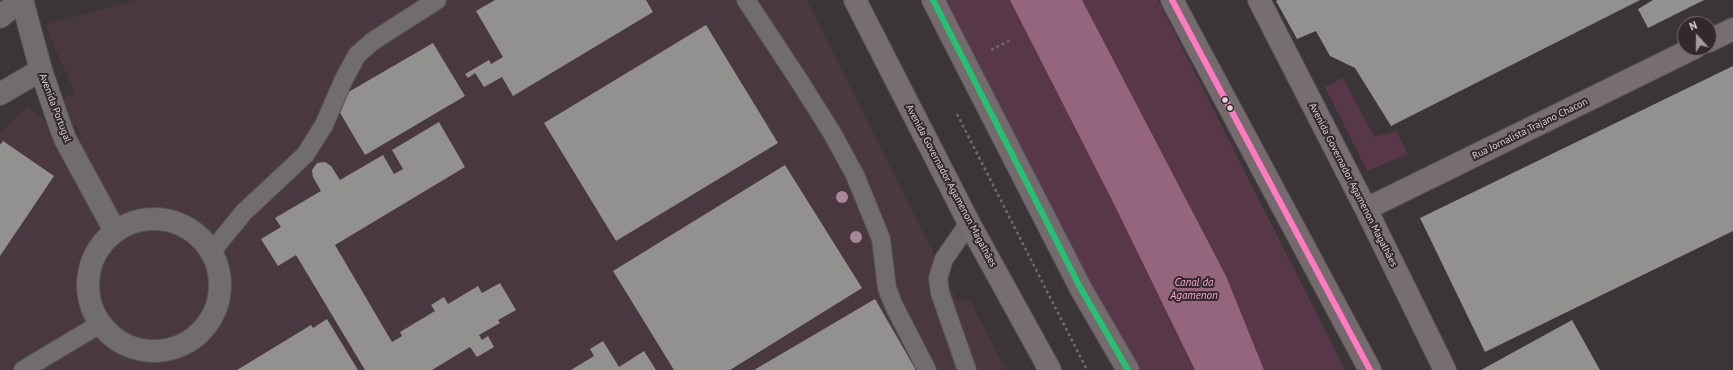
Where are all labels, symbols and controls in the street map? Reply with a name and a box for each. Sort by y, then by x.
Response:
north arrow [1677,16,1717,56]
text: N [1687,18,1699,34]
street label: Avenida Portugal [36,72,74,144]
unlabelled marker [1220,95,1230,105]
street label: Rua Jornalista Trajano Chacon [1470,96,1590,162]
street label: Avenida Governador Agamenon Magalhães [1306,101,1400,269]
street label: Avenida Governador Agamenon Magalhães [903,103,999,269]
unlabelled marker [1225,103,1235,113]
water label: Canal da Agamenon [1170,276,1218,302]

